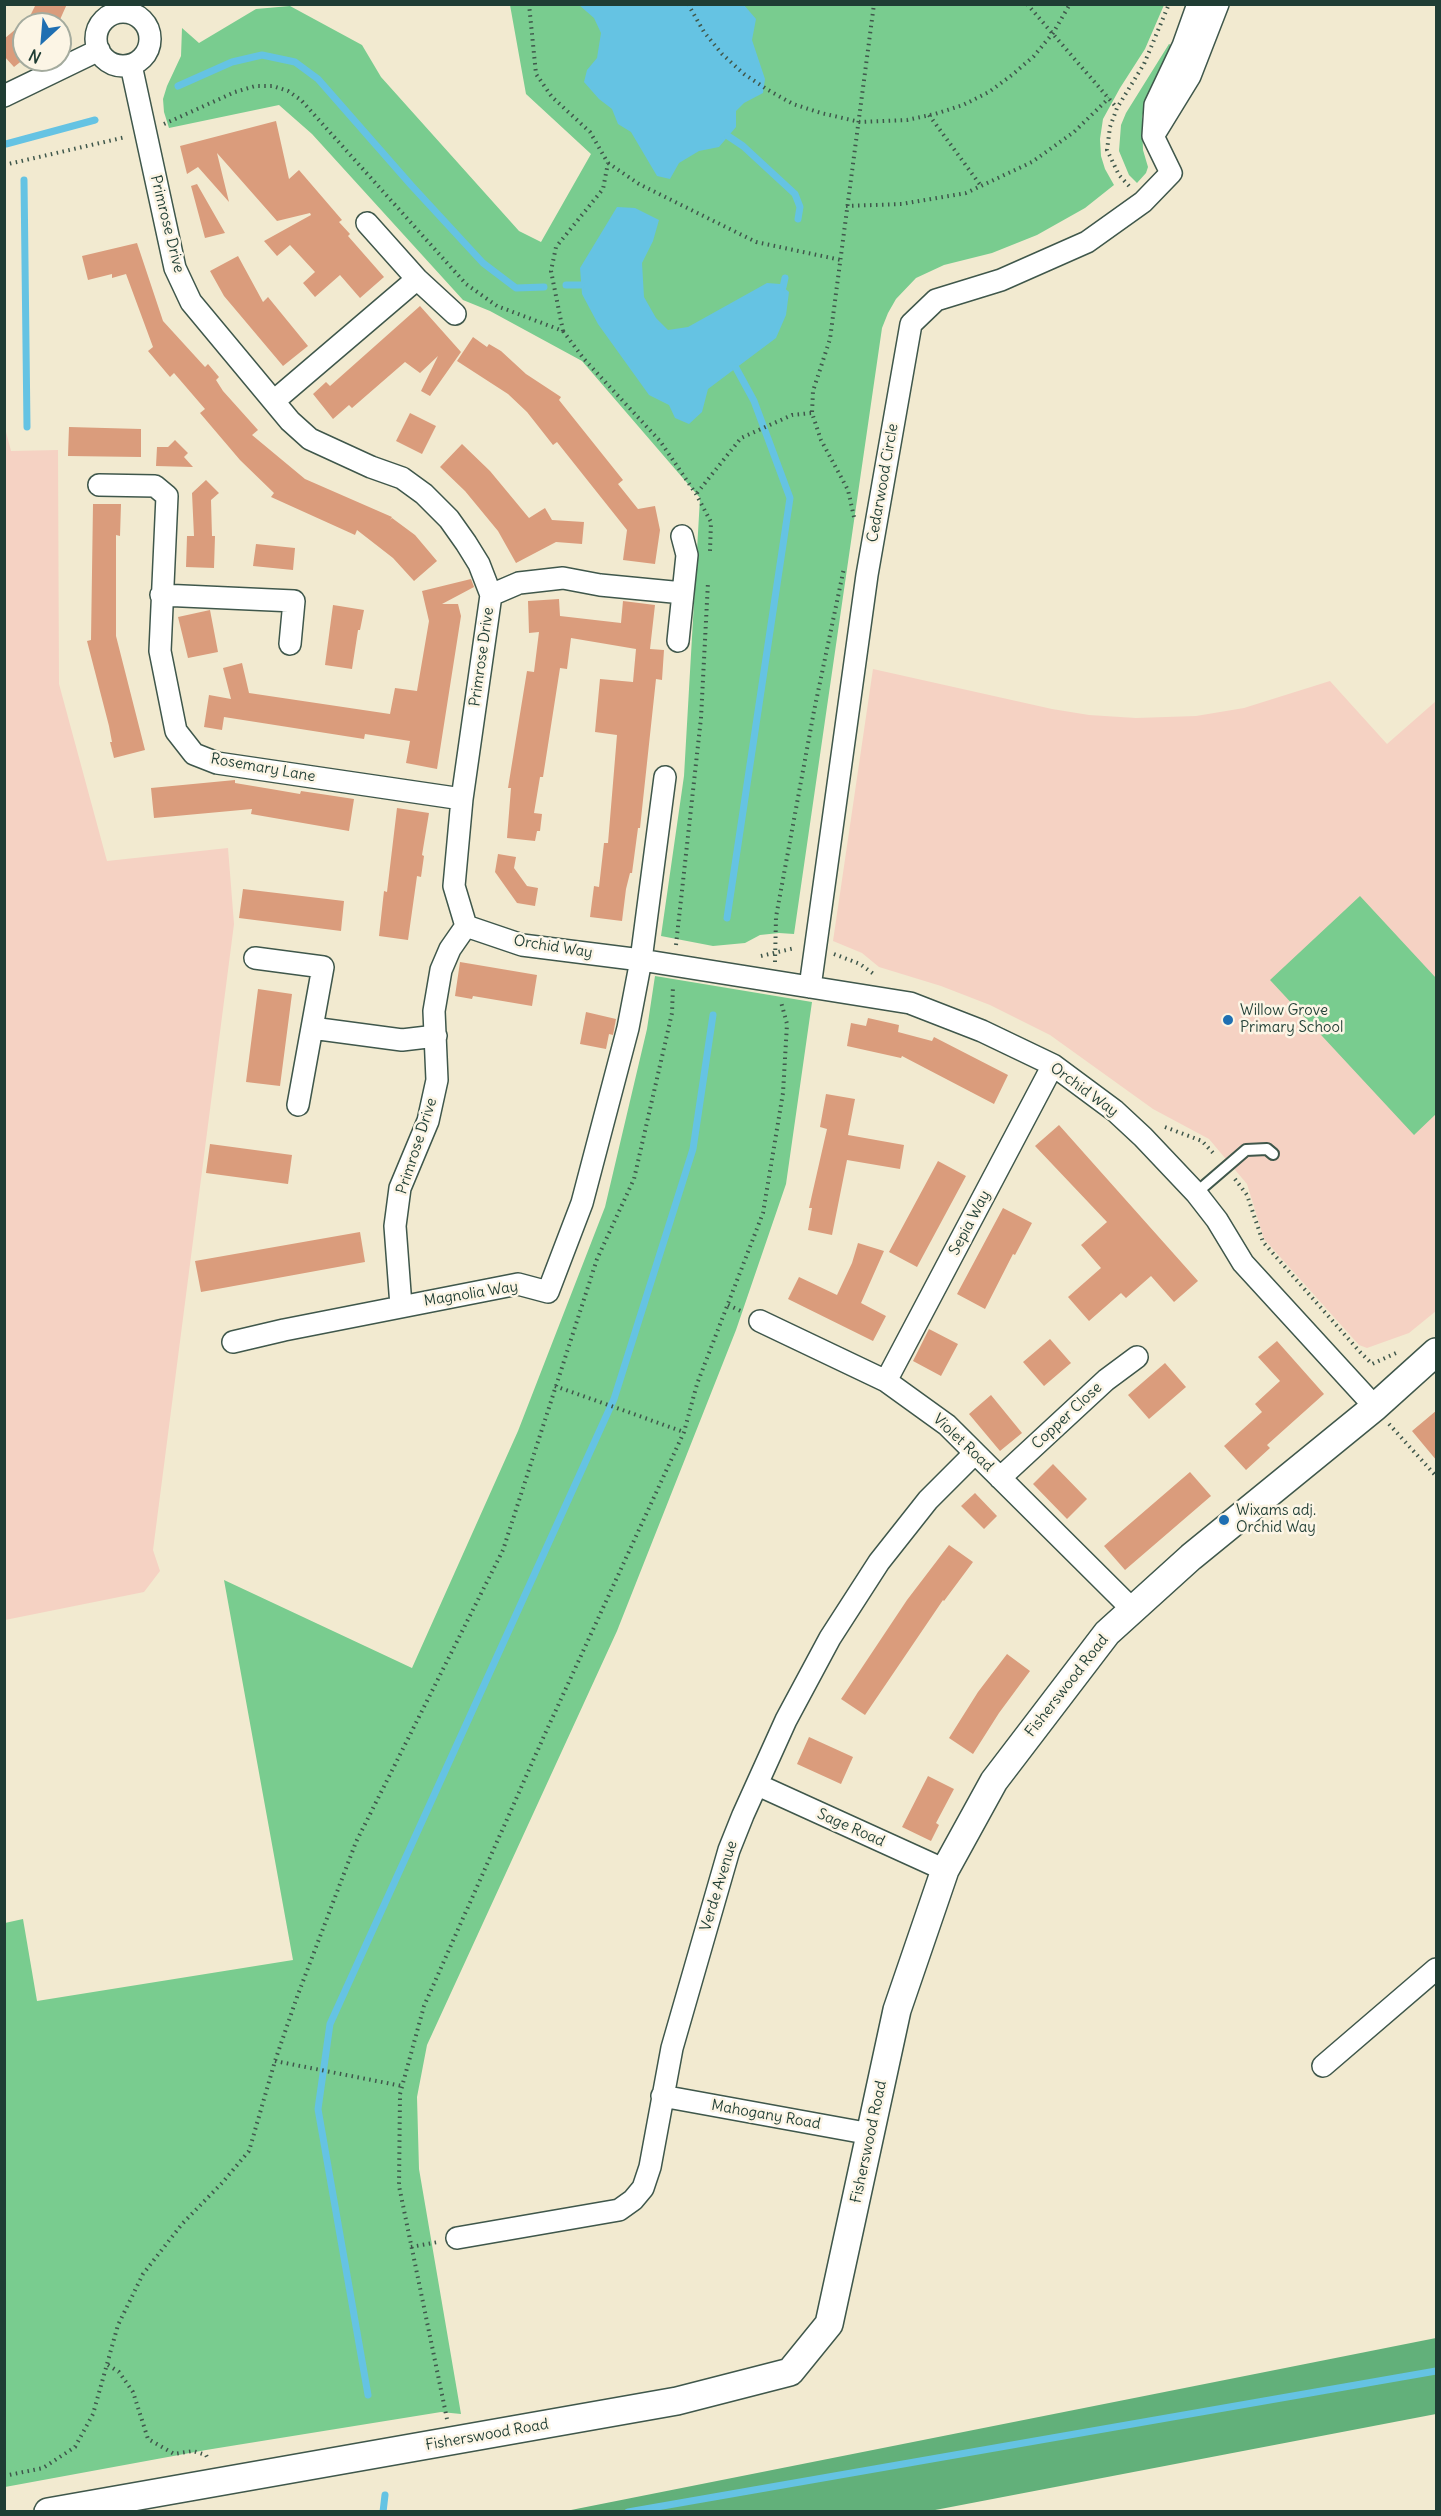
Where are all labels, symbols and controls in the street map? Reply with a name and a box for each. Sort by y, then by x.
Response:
north arrow [12,12,72,72]
text: N [26,45,44,68]
street label: Primrose Drive [146,173,188,275]
street label: Cedarwood Circle [864,422,902,544]
street label: Primrose Drive [466,606,498,708]
street label: Rosemary Lane [209,750,317,786]
street label: Orchid Way [512,932,594,962]
place label: Willow Grove Primary School [1240,1002,1343,1037]
marker: Willow Grove Primary School [1221,1013,1235,1027]
street label: Orchid Way [1046,1059,1122,1121]
street label: Primrose Drive [393,1096,441,1196]
street label: Sepia Way [945,1188,995,1258]
street label: Magnolia Way [423,1278,519,1310]
street label: Copper Close [1028,1379,1106,1453]
street label: Violet Road [929,1410,997,1476]
place label: Wixams adj. Orchid Way [1236,1502,1316,1537]
marker: Wixams adj. Orchid Way [1217,1513,1231,1527]
street label: Fisherswood Road [1022,1631,1112,1741]
street label: Sage Road [814,1805,888,1851]
street label: Verde Avenue [697,1839,741,1933]
street label: Fisherswood Road [847,2079,891,2205]
street label: Mahogany Road [710,2097,822,2133]
street label: Fisherswood Road [424,2415,550,2455]

